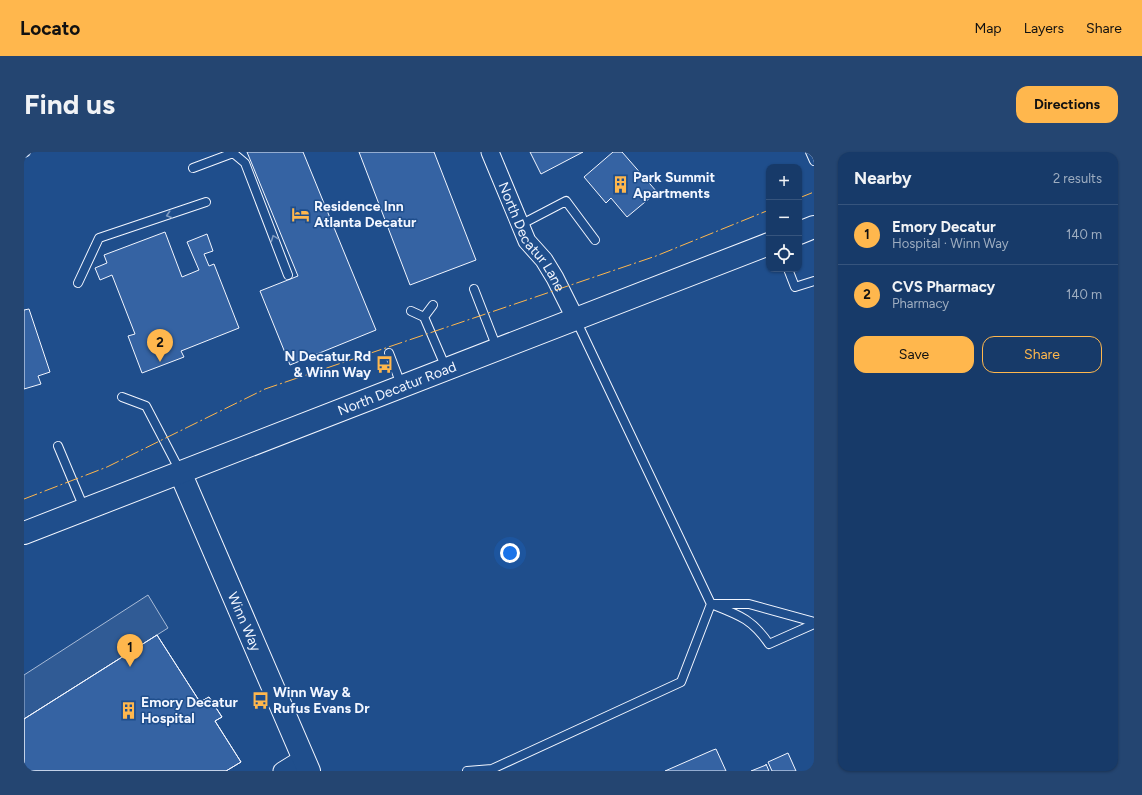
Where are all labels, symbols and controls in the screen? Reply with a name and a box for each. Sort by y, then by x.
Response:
text: Locato [20,17,80,40]
text: Map [974,20,1002,37]
text: Layers [1024,20,1064,37]
text: Share [1086,20,1122,37]
button: Directions [1016,86,1118,123]
text: Find us [24,87,115,121]
map controls [766,164,802,272]
button: + [766,164,802,200]
text: Nearby [854,168,912,188]
place label: Park Summit Apartments [633,169,715,202]
text: 2 results [1053,171,1102,186]
building icon: Park Summit Apartments [610,175,630,195]
street label: North Decatur Lane [495,179,569,294]
place label: Residence Inn Atlanta Decatur [314,198,417,231]
button: − [766,200,802,236]
hotel icon: Residence Inn Atlanta Decatur [291,204,311,224]
one-way arrow [166,210,173,218]
text: Emory Decatur [892,218,996,236]
text: 1 [864,227,870,242]
text: 140 m [1066,227,1102,242]
one-way arrow [270,235,278,242]
button: locate [766,236,802,272]
text: Hospital · Winn Way [892,236,1009,251]
text: CVS Pharmacy [892,278,995,296]
text: 2 [863,287,871,302]
text: 140 m [1066,287,1102,302]
text: Pharmacy [892,296,949,311]
pin: 2 [147,329,173,362]
button: Save [854,336,974,373]
button: Share [982,336,1102,373]
place label: N Decatur Rd & Winn Way [285,348,372,381]
bus stop icon: N Decatur Rd & Winn Way [374,354,394,374]
street label: North Decatur Road [335,358,459,419]
your location [500,543,520,563]
street label: Winn Way [224,589,265,655]
pin: 1 [117,634,143,667]
place label: Winn Way & Rufus Evans Dr [273,684,370,717]
bus stop icon: Winn Way & Rufus Evans Dr [250,690,270,710]
place label: Emory Decatur Hospital [141,694,239,727]
building icon: Emory Decatur Hospital [118,700,138,720]

